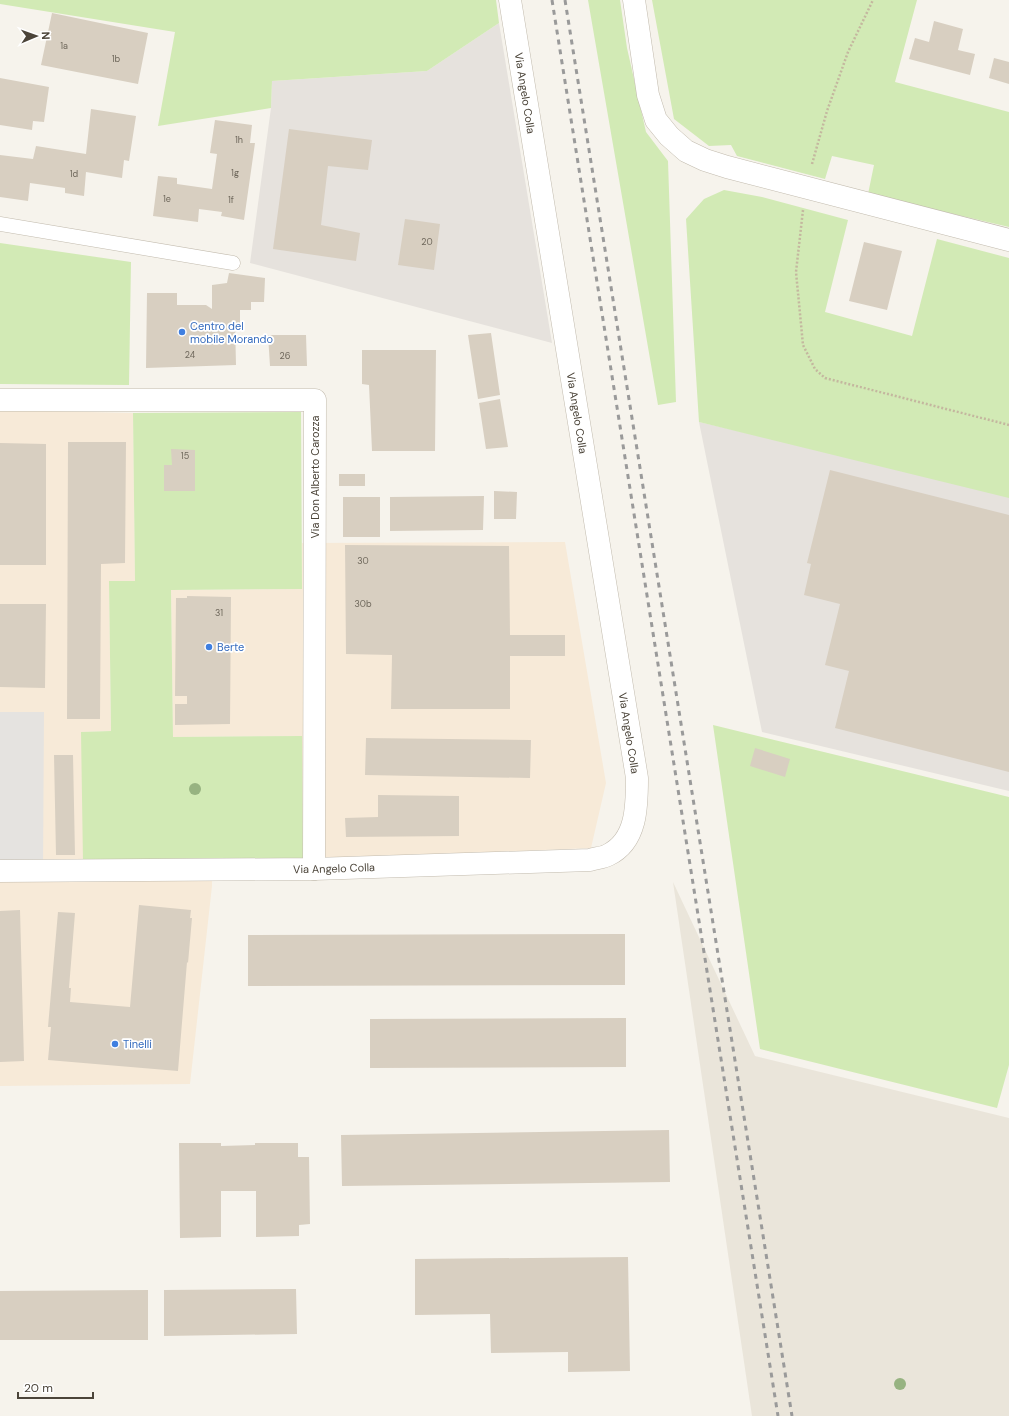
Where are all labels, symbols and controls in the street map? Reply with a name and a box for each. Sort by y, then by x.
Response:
north arrow [16,16,56,56]
text: N [39,31,53,40]
house number: 1a [60,40,68,52]
street label: Via Angelo Colla [512,51,538,135]
house number: 1b [112,53,121,65]
house number: 1h [235,134,243,146]
house number: 1g [231,167,239,179]
house number: 1d [70,168,79,180]
house number: 1e [163,193,171,205]
house number: 1f [228,194,234,206]
house number: 20 [421,236,433,248]
place label: Centro del mobile Morando [190,319,273,346]
marker: Centro del mobile Morando [177,327,187,337]
house number: 24 [185,349,196,361]
house number: 26 [280,350,291,362]
street label: Via Angelo Colla [564,371,590,455]
street label: Via Don Alberto Carozza [308,415,322,539]
house number: 15 [181,450,189,462]
house number: 30 [357,555,369,567]
house number: 30b [354,598,372,610]
house number: 31 [215,607,223,619]
place label: Berte [217,640,244,654]
marker: Berte [204,642,214,652]
street label: Via Angelo Colla [616,691,642,775]
street label: Via Angelo Colla [293,860,375,876]
place label: Tinelli [123,1037,152,1051]
marker: Tinelli [110,1039,120,1049]
scale bar [18,1374,93,1400]
text: 20 m [24,1380,53,1396]

